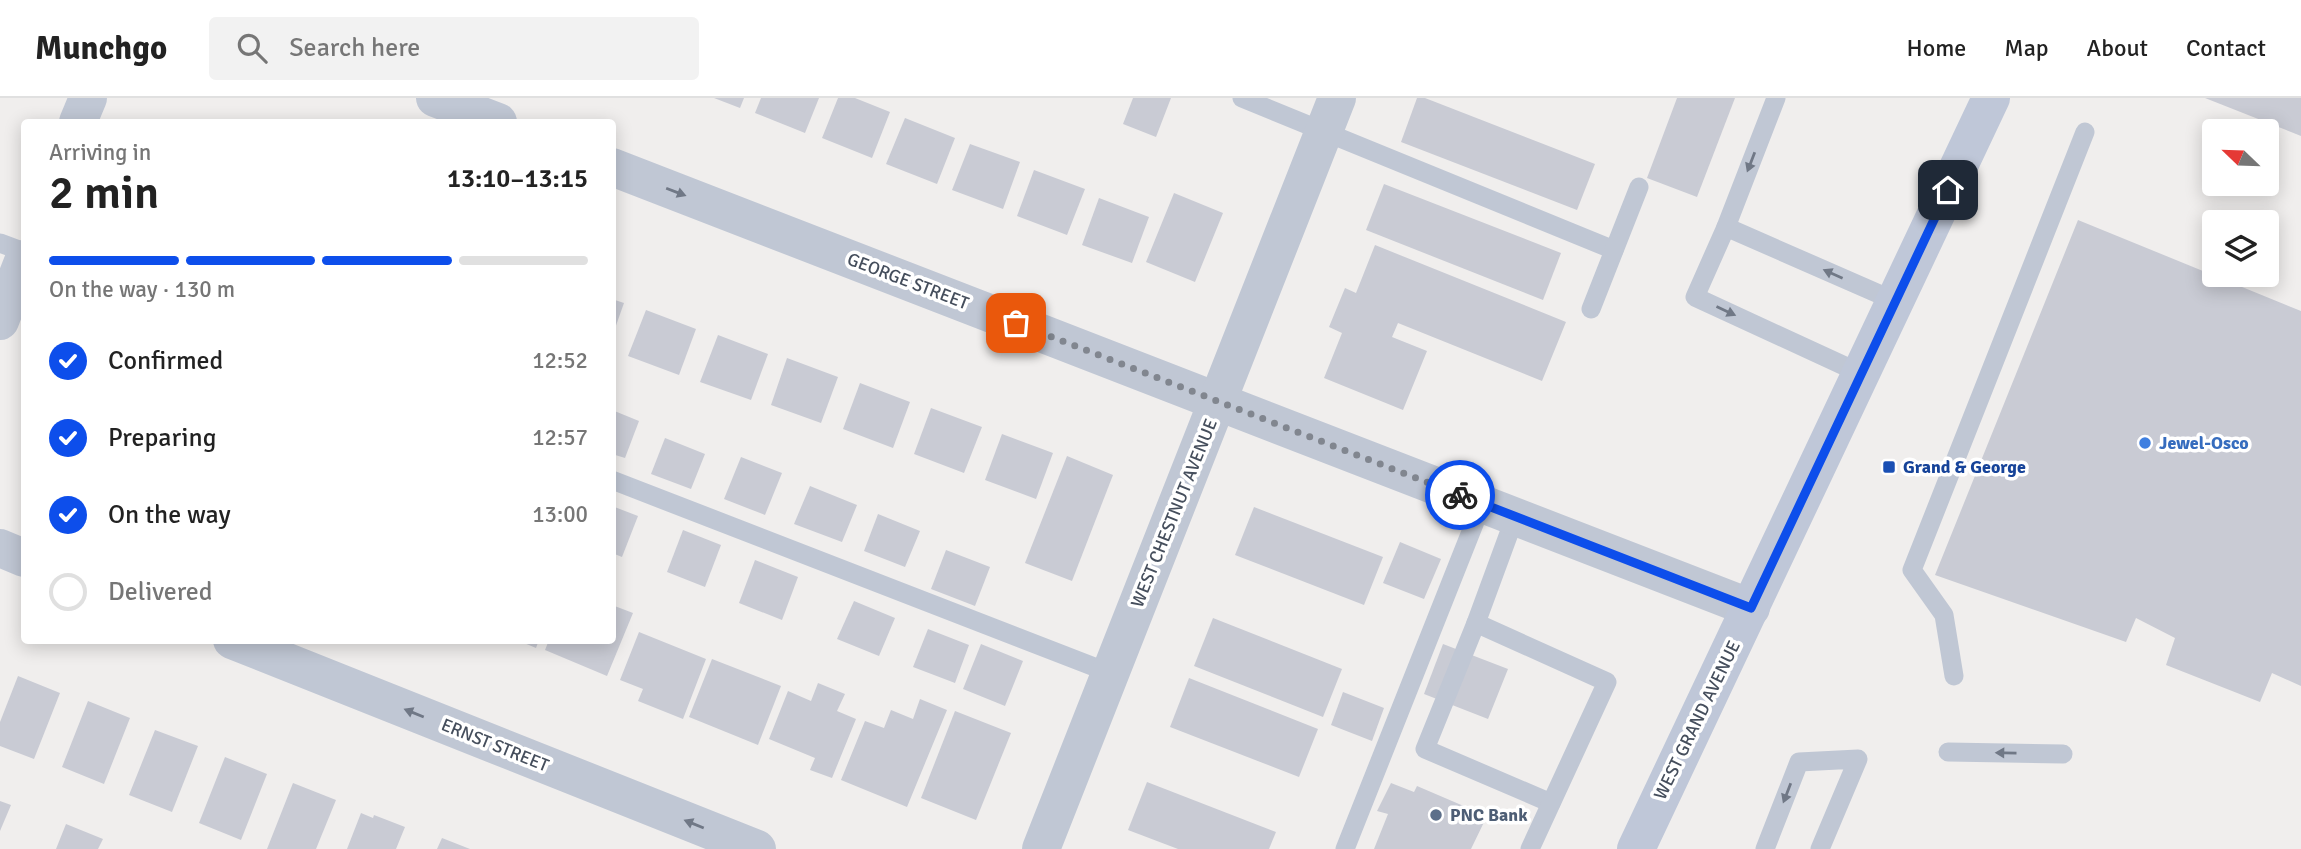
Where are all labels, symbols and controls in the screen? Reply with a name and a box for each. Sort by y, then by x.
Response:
search box [209,17,699,80]
text: Munchgo [35,28,167,69]
icon: search [233,29,271,67]
text: Search here [289,32,420,64]
text: Home [1906,33,1966,63]
text: Map [2004,33,2049,63]
text: About [2087,33,2148,63]
text: Contact [2186,33,2266,63]
north arrow [2202,119,2278,196]
map controls [2202,119,2279,287]
text: Arriving in [49,138,151,167]
one-way arrow [1746,151,1757,172]
pin [1918,160,1978,220]
text: 13:10–13:15 [447,163,588,195]
text: 2 min [49,165,159,221]
icon: home [1929,171,1967,209]
one-way arrow [666,186,687,197]
button: layers [2202,210,2279,287]
street label: GEORGE STREET [844,248,972,314]
one-way arrow [1822,268,1843,279]
text: On the way · 130 m [49,275,235,304]
pin [986,293,1046,353]
icon: bag [997,304,1035,342]
one-way arrow [1715,306,1736,317]
icon: check [49,342,87,380]
text: Confirmed [108,345,223,377]
text: 12:52 [532,346,588,375]
street label: WEST CHESTNUT AVENUE [1126,415,1222,611]
icon: check [49,419,87,457]
text: Preparing [108,422,216,454]
text: 12:57 [532,423,588,452]
place label: Jewel-Osco [2159,432,2249,454]
marker: Jewel-Osco [2137,435,2153,451]
place label: Grand & George [1903,456,2026,478]
marker: Grand & George [1881,459,1897,475]
courier [1425,460,1495,530]
icon: bike [1441,476,1479,514]
icon: check [49,496,87,534]
text: On the way [108,499,231,531]
text: 13:00 [532,500,588,529]
text: Delivered [108,576,213,608]
street label: WEST GRAND AVENUE [1649,637,1745,803]
one-way arrow [404,707,425,718]
street label: ERNST STREET [438,713,552,777]
one-way arrow [1994,747,2016,759]
one-way arrow [1781,783,1792,804]
place label: PNC Bank [1450,804,1528,826]
marker: PNC Bank [1428,807,1444,823]
one-way arrow [683,818,704,829]

